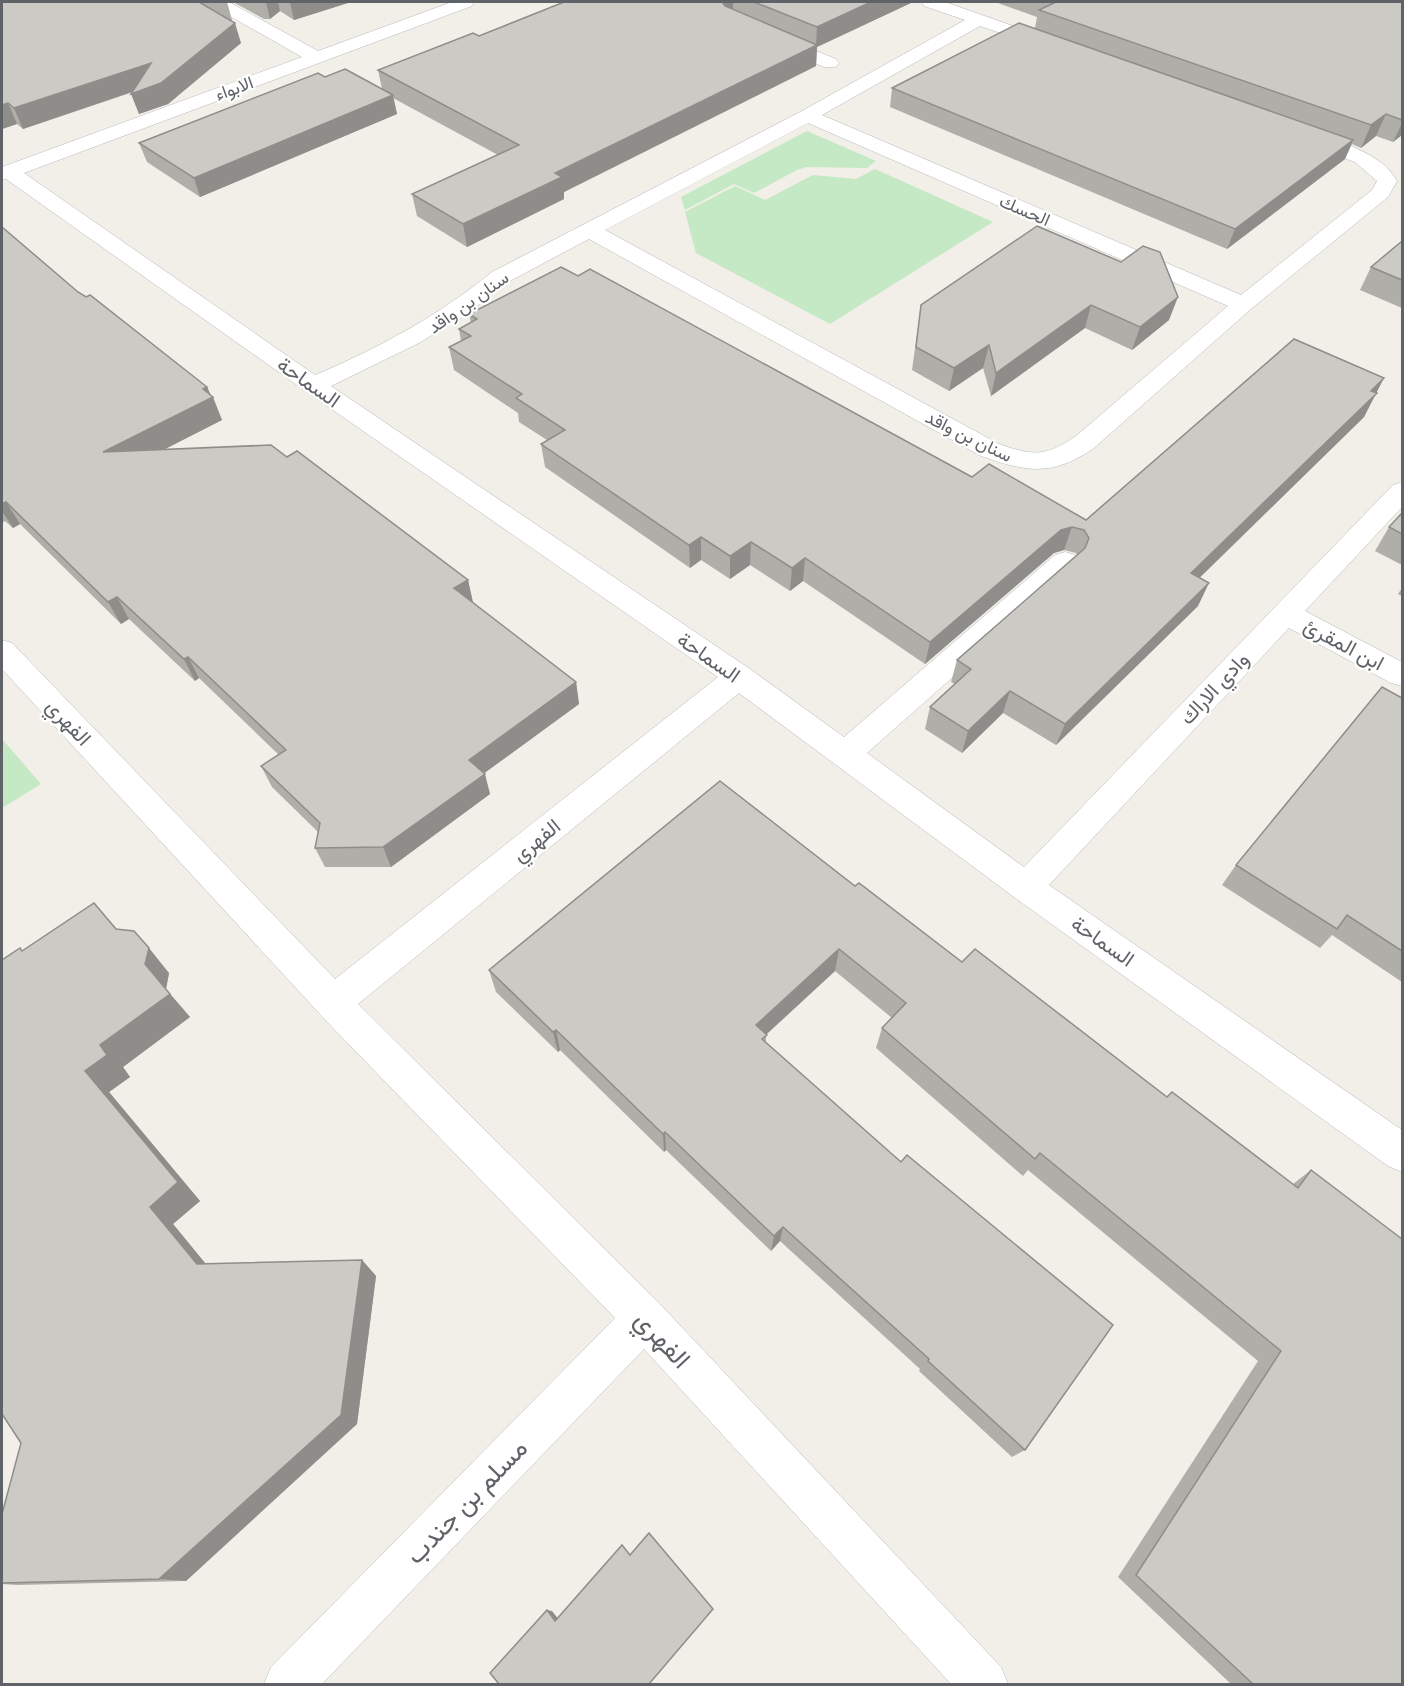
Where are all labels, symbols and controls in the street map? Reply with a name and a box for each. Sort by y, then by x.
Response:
street label: الابواء [211,70,257,106]
street label: الحسك [996,188,1054,232]
street label: سنان بن واقد [422,265,514,339]
street label: السماحة [272,350,346,414]
street label: سنان بن واقد [921,404,1017,468]
street label: ابن المقرئ [1299,611,1389,677]
street label: السماحة [672,625,746,689]
street label: وادي الاراك [1173,645,1257,733]
street label: الفهري [38,692,98,754]
street label: الفهري [506,811,568,871]
street label: السماحة [1066,909,1140,973]
street label: الفهري [624,1302,699,1378]
street label: مسلم بن جندب [397,1431,535,1571]

